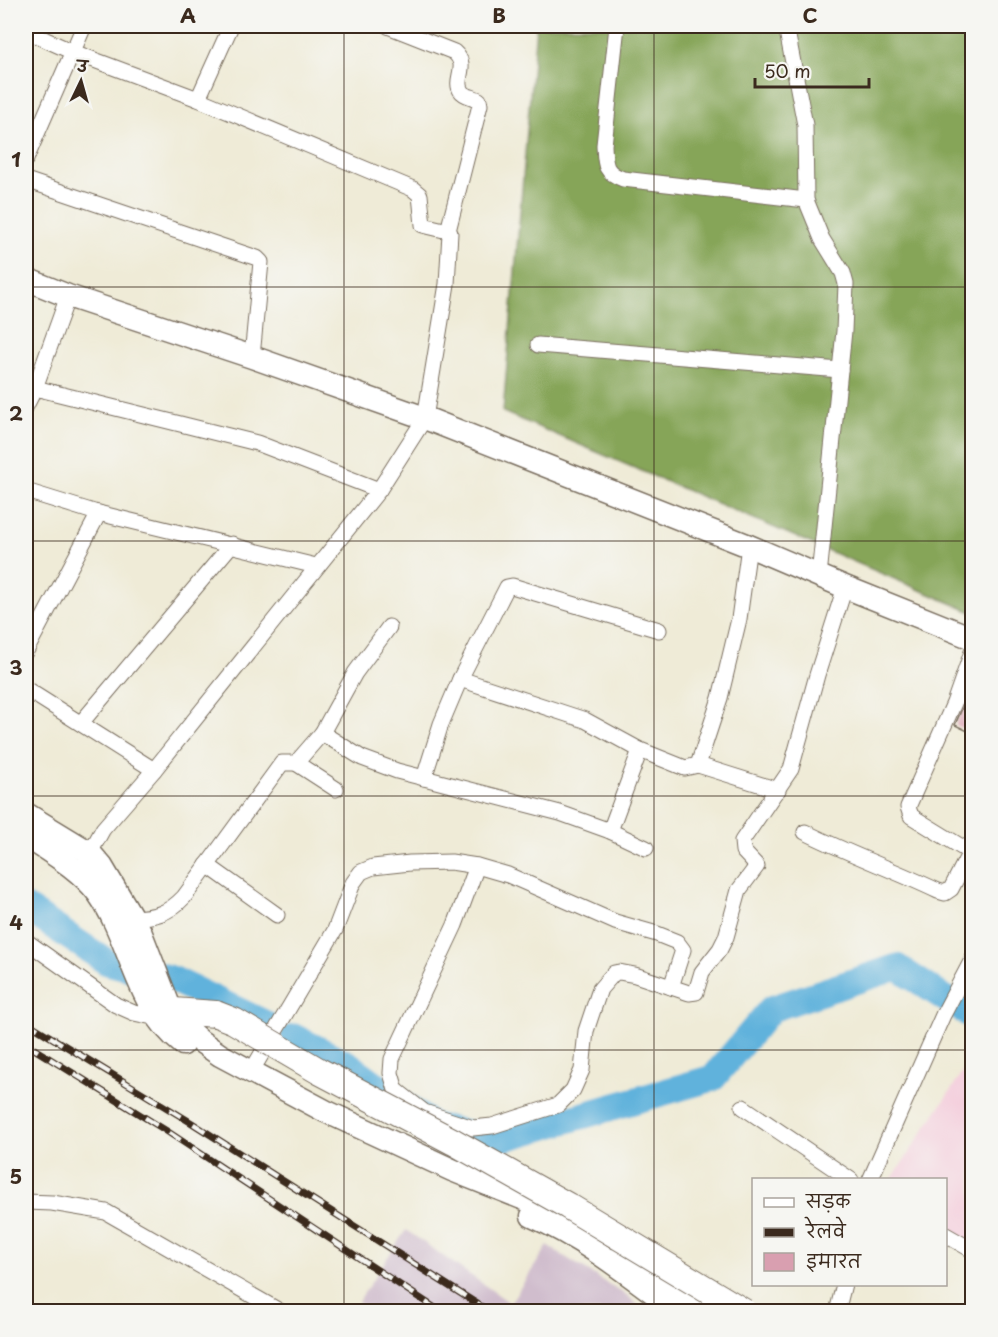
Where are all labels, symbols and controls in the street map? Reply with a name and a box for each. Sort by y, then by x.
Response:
text: A [180,0,196,30]
text: B [492,0,506,30]
text: C [802,0,818,30]
north arrow [51,51,111,111]
scale bar [755,51,869,89]
text: उ [74,52,90,78]
text: 50 m [764,57,811,84]
text: 1 [11,144,21,174]
text: 2 [9,398,23,428]
text: 3 [9,652,23,682]
text: 4 [9,907,23,937]
text: 5 [10,1161,22,1191]
legend [752,1178,947,1286]
text: सड़क [805,1187,851,1214]
text: रेलवे [804,1216,847,1244]
text: इमारत [806,1247,862,1274]

